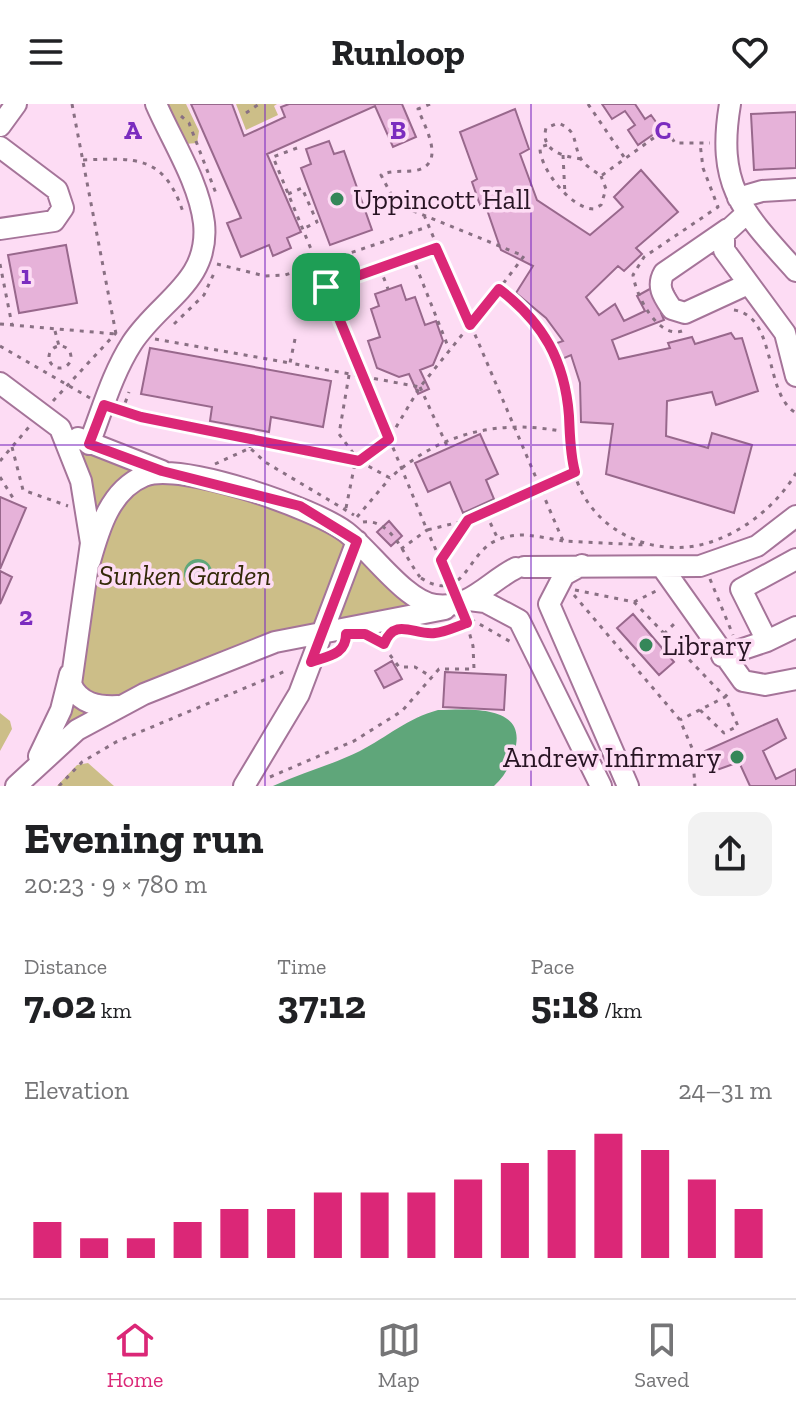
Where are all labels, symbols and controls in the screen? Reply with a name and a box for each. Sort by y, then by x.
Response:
icon: menu [24,30,68,74]
icon: heart [728,30,772,74]
text: Runloop [331,31,465,74]
text: A [124,114,142,146]
text: B [390,114,406,146]
text: C [655,114,671,146]
place label: Uppincott Hall [353,183,531,216]
marker: Uppincott Hall [328,190,346,208]
pin [292,253,360,321]
text: 1 [21,259,32,291]
icon: arrive [304,265,348,309]
park label: Sunken Garden [99,559,271,592]
text: 2 [19,600,33,632]
place label: Library [662,629,752,662]
marker: Library [637,636,655,654]
place label: Andrew Infirmary [503,741,722,774]
marker: Andrew Infirmary [728,748,746,766]
text: Evening run [24,811,264,864]
button: share [688,812,772,896]
text: 20:23 · 9 × 780 m [24,868,207,900]
text: Distance [24,953,107,980]
text: Time [277,953,326,980]
text: Pace [531,953,574,980]
text: 7.02 [24,980,96,1028]
text: 37:12 [277,980,366,1028]
text: 5:18 [531,980,599,1028]
text: km [96,997,131,1024]
text: /km [599,997,642,1024]
text: Elevation [24,1074,129,1106]
text: 24–31 m [678,1074,772,1106]
tab: Home [107,1318,163,1393]
tab: Map [377,1318,421,1393]
tab: Saved [634,1318,689,1393]

